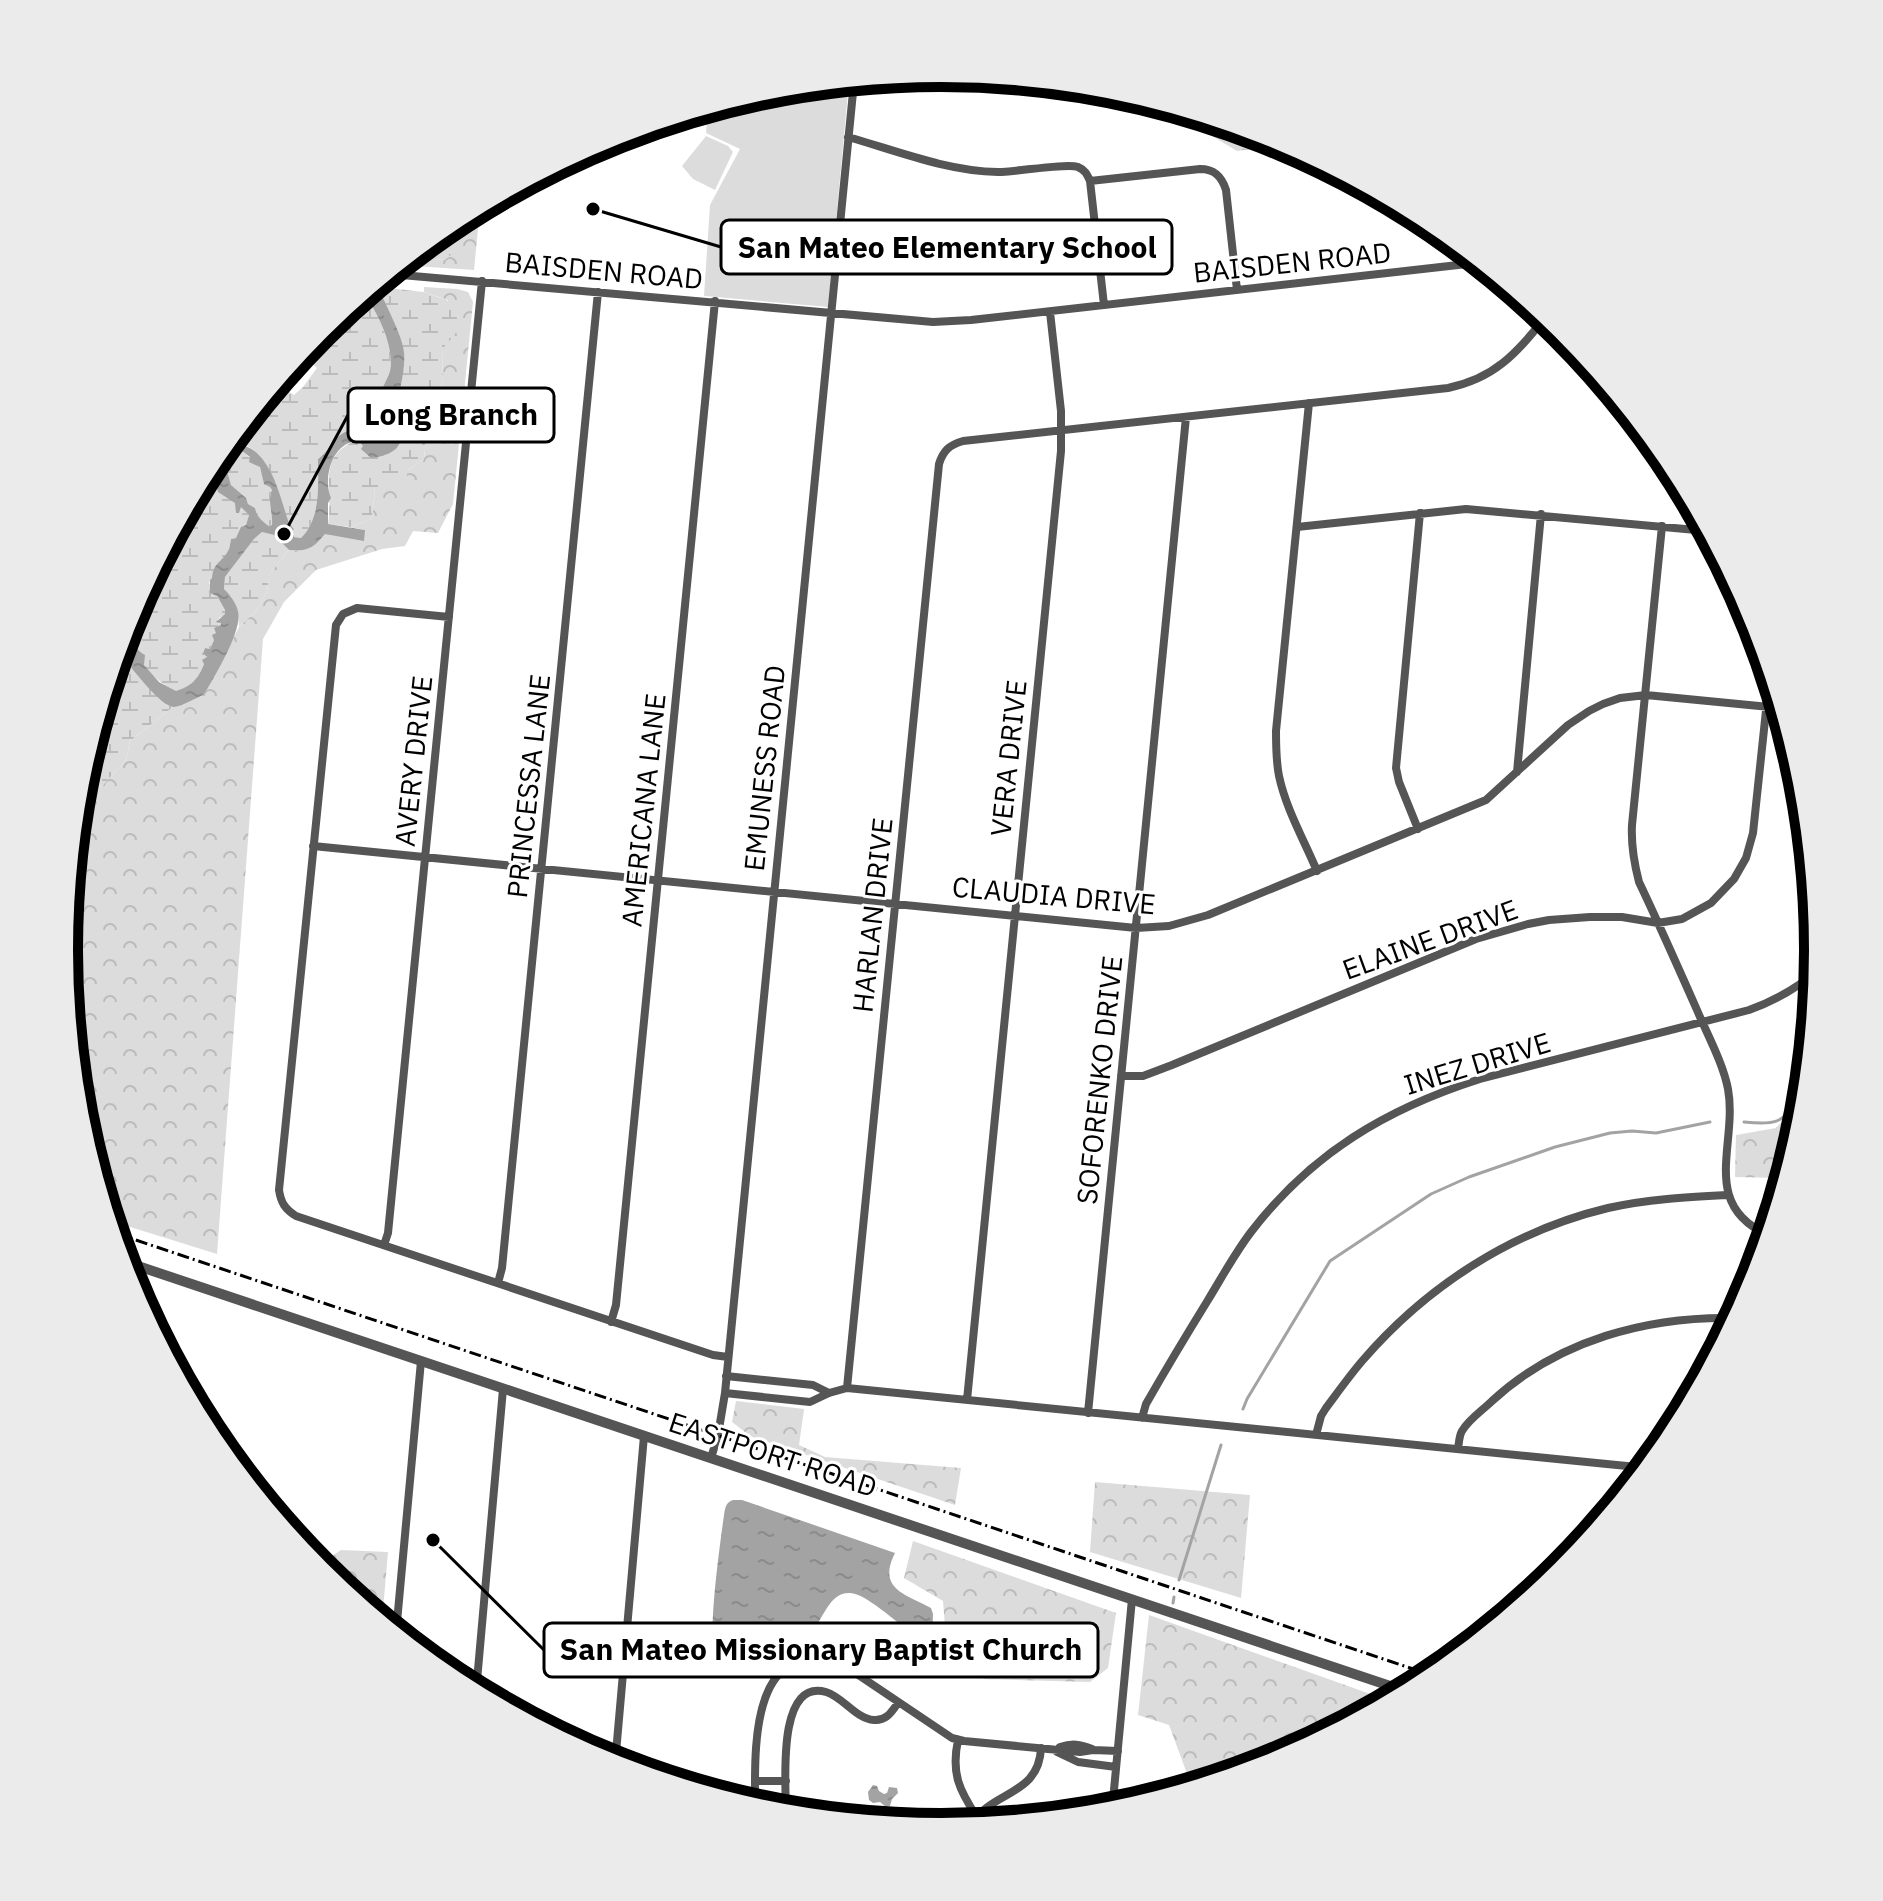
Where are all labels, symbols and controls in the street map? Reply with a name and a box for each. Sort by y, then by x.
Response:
callout: San Mateo Elementary School [721,220,1172,274]
text: San Mateo Elementary School [737,227,1157,266]
street label: BAISDEN ROAD [1191,233,1393,291]
street label: BAISDEN ROAD [503,243,705,297]
callout: Long Branch [348,388,554,442]
text: Long Branch [364,394,538,433]
street label: EMUNESS ROAD [735,663,793,873]
street label: PRINCESSA LANE [498,672,558,900]
street label: AVERY DRIVE [386,674,440,848]
street label: VERA DRIVE [981,678,1035,838]
street label: AMERICANA LANE [612,691,674,929]
street label: HARLAN DRIVE [843,816,901,1014]
street label: CLAUDIA DRIVE [951,868,1157,922]
street label: ELAINE DRIVE [1337,890,1523,988]
street label: SOFORENKO DRIVE [1068,954,1130,1206]
street label: INEZ DRIVE [1399,1023,1555,1103]
street label: EASTPORT ROAD [664,1403,882,1505]
callout: San Mateo Missionary Baptist Church [544,1623,1098,1677]
text: San Mateo Missionary Baptist Church [560,1629,1082,1668]

